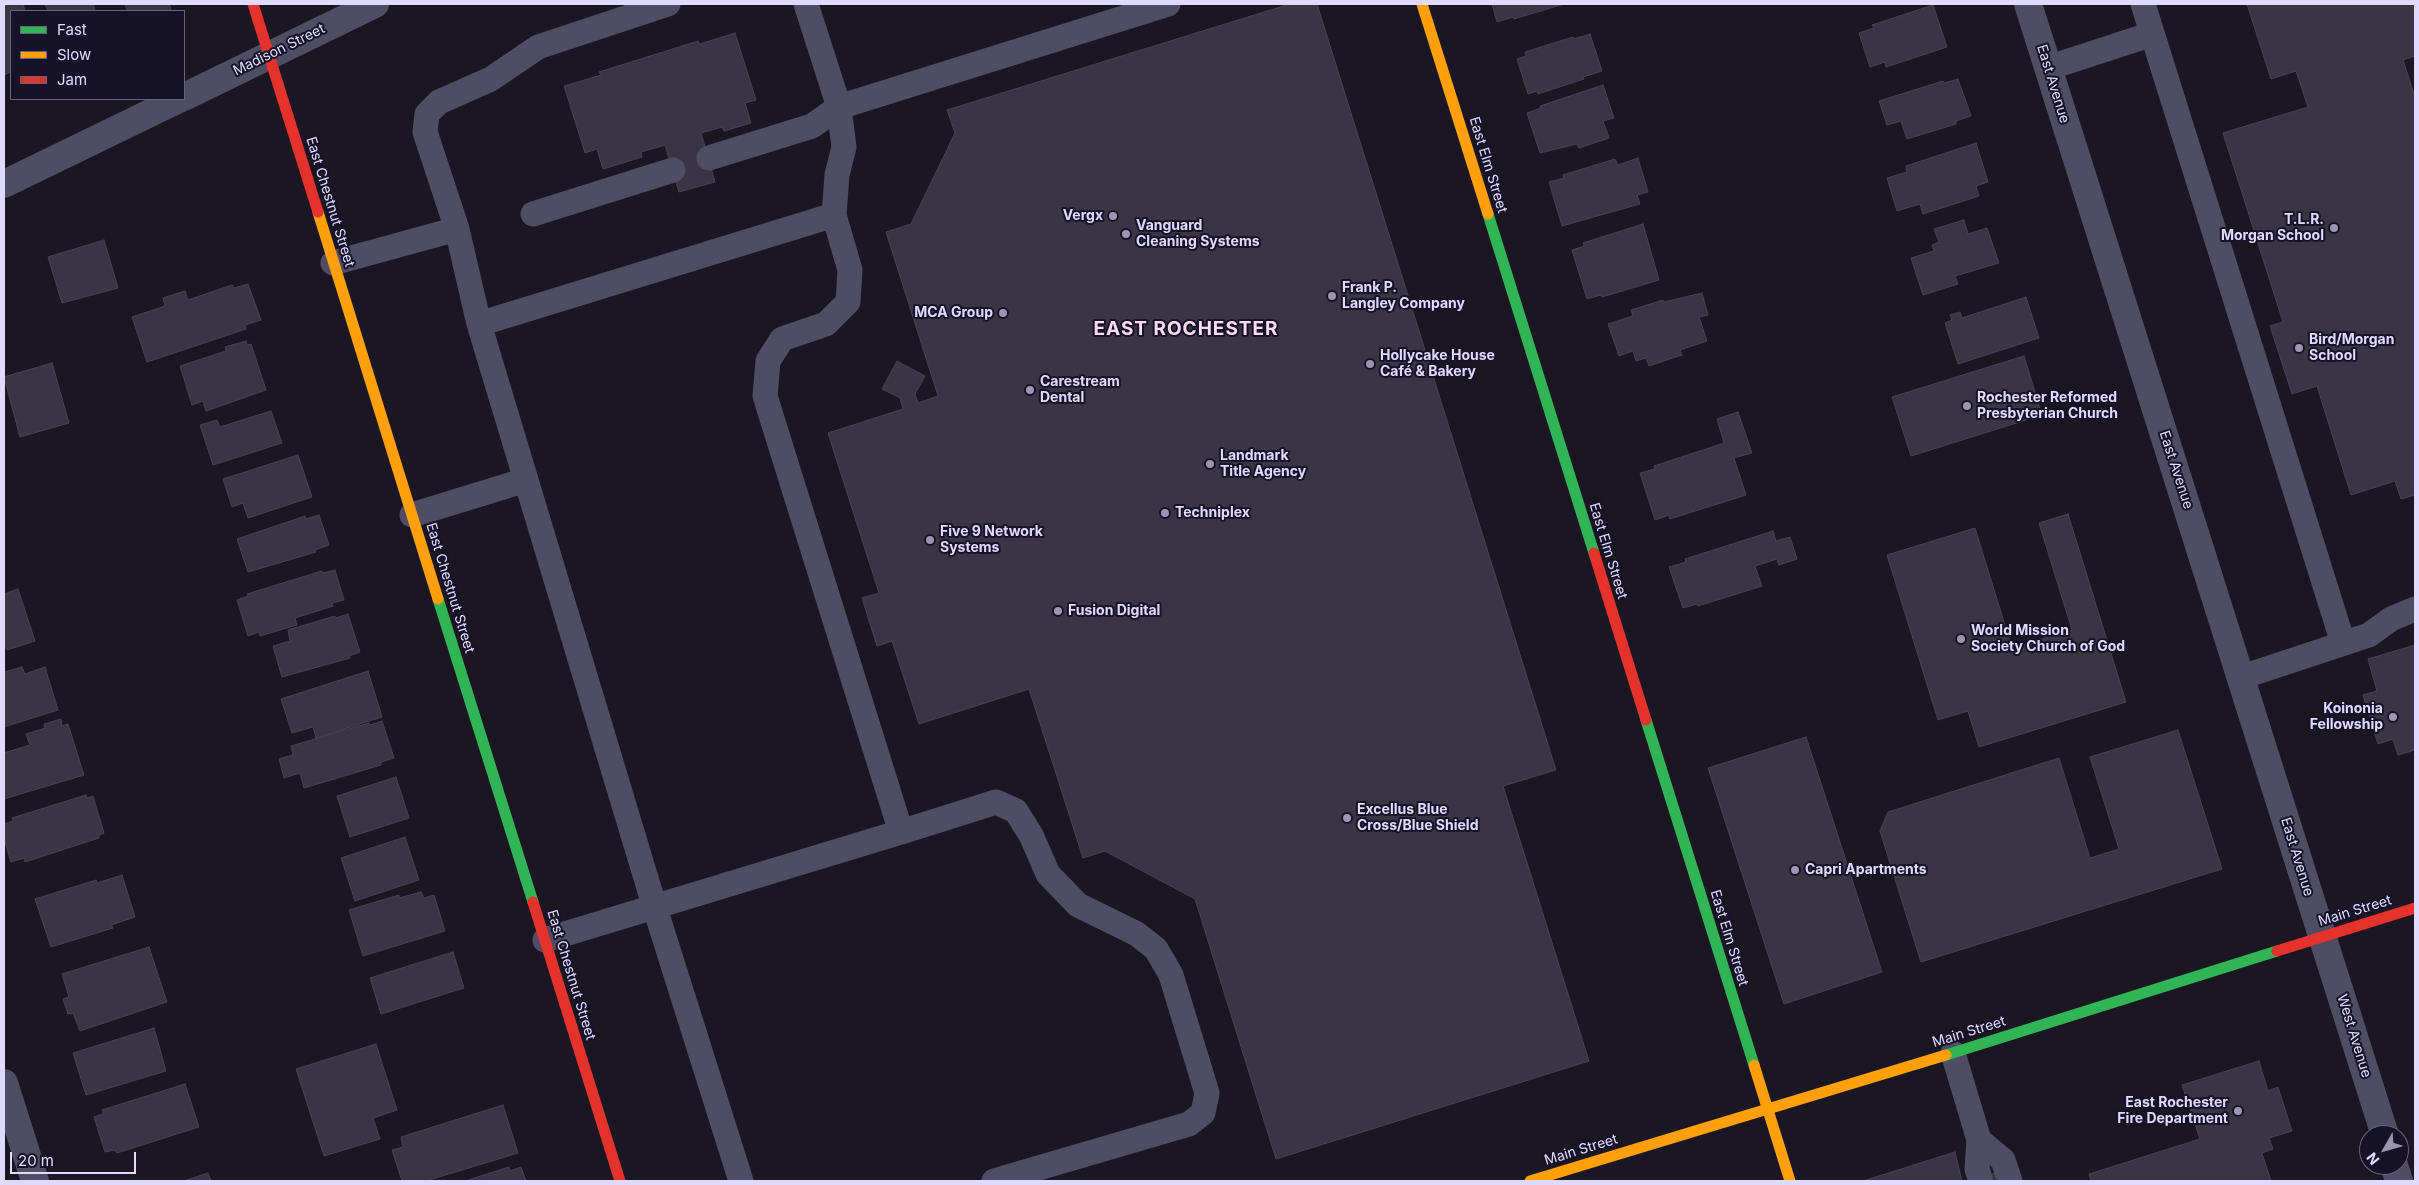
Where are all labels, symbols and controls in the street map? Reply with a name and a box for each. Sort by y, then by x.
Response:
legend [10,10,185,100]
text: Fast [57,20,87,39]
street label: Madison Street [230,21,328,79]
street label: East Avenue [2033,43,2073,125]
text: Slow [57,45,91,64]
text: Jam [57,70,87,89]
street label: East Elm Street [1465,115,1511,215]
street label: East Chestnut Street [302,135,358,269]
place label: Vergx [1063,208,1103,224]
marker: Vergx [1107,210,1119,222]
place label: T.L.R. Morgan School [2221,212,2324,244]
place label: Vanguard Cleaning Systems [1136,218,1260,250]
marker: T.L.R. Morgan School [2328,222,2340,234]
marker: Vanguard Cleaning Systems [1120,228,1132,240]
place label: Frank P. Langley Company [1342,280,1465,312]
marker: Frank P. Langley Company [1326,290,1338,302]
place label: MCA Group [914,305,993,321]
marker: MCA Group [997,307,1009,319]
district label: EAST ROCHESTER [1092,318,1280,340]
place label: Bird/Morgan School [2309,332,2394,364]
marker: Bird/Morgan School [2293,342,2305,354]
place label: Hollycake House Café & Bakery [1380,348,1495,381]
marker: Hollycake House Café & Bakery [1364,358,1376,370]
place label: Carestream Dental [1040,374,1120,407]
marker: Carestream Dental [1024,384,1036,396]
place label: Rochester Reformed Presbyterian Church [1977,390,2118,422]
marker: Rochester Reformed Presbyterian Church [1961,400,1973,412]
street label: East Avenue [2155,429,2197,511]
place label: Landmark Title Agency [1220,448,1306,481]
marker: Landmark Title Agency [1204,458,1216,470]
street label: East Elm Street [1585,501,1631,601]
place label: Techniplex [1175,505,1250,521]
marker: Techniplex [1159,507,1171,519]
street label: East Chestnut Street [422,521,478,655]
place label: Five 9 Network Systems [940,524,1043,556]
marker: Five 9 Network Systems [924,534,936,546]
place label: Fusion Digital [1068,603,1160,619]
marker: Fusion Digital [1052,605,1064,617]
place label: World Mission Society Church of God [1971,623,2125,656]
marker: World Mission Society Church of God [1955,633,1967,645]
place label: Koinonia Fellowship [2310,701,2383,734]
marker: Koinonia Fellowship [2387,711,2399,723]
place label: Excellus Blue Cross/Blue Shield [1357,802,1478,834]
marker: Excellus Blue Cross/Blue Shield [1341,812,1353,824]
street label: East Avenue [2277,816,2317,898]
place label: Capri Apartments [1805,862,1927,878]
marker: Capri Apartments [1789,864,1801,876]
street label: East Elm Street [1706,888,1752,988]
street label: Main Street [2316,892,2394,930]
street label: East Chestnut Street [543,908,599,1042]
street label: West Avenue [2333,992,2375,1080]
street label: Main Street [1930,1013,2008,1051]
place label: East Rochester Fire Department [2117,1095,2228,1128]
marker: East Rochester Fire Department [2232,1105,2244,1117]
north arrow [2359,1125,2409,1175]
street label: Main Street [1542,1131,1620,1169]
scale bar [12,1142,139,1174]
text: N [2363,1149,2383,1168]
text: 20 m [18,1151,54,1170]

